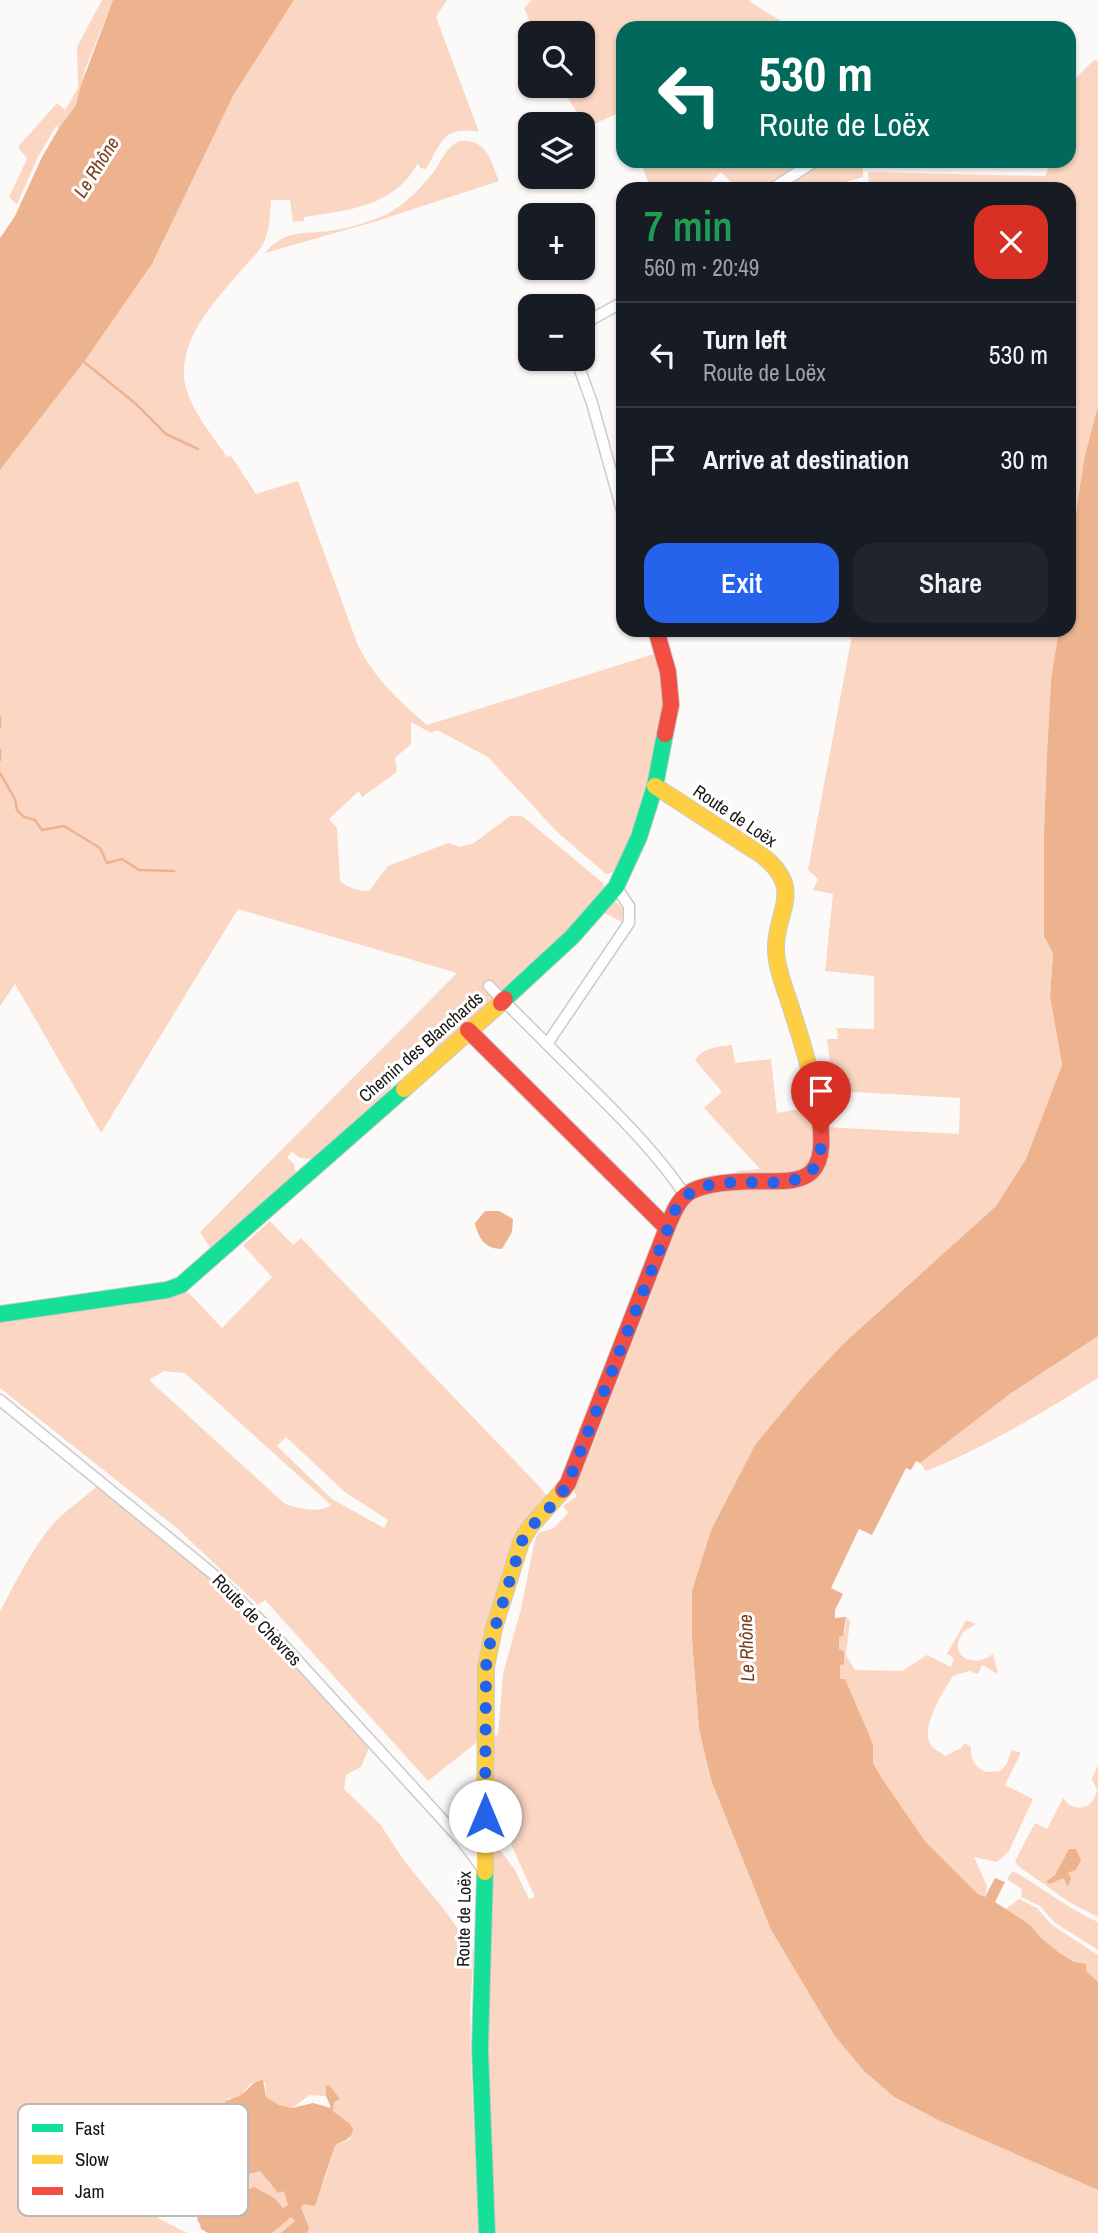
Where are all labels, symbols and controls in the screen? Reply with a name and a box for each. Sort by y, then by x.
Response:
map controls [518,21,595,371]
button: search [518,21,595,98]
text: 530 m [759,40,873,106]
icon: left [644,49,735,140]
text: Route de Loëx [759,103,930,146]
button: layers [518,112,595,189]
water label: Le Rhône [67,131,125,203]
text: 7 min [644,198,733,254]
button: + [518,203,595,280]
button: close [974,205,1048,279]
text: 560 m · 20:49 [644,252,759,283]
button: − [518,294,595,371]
text: Turn left [703,322,787,357]
icon: left [644,336,682,374]
text: 530 m [989,337,1048,372]
text: Route de Loëx [703,357,826,388]
icon: arrive [644,441,682,479]
text: Arrive at destination [703,442,909,477]
text: 30 m [1001,442,1048,477]
button: Exit [644,543,839,623]
button: Share [853,543,1048,623]
street label: Route de Loëx [688,778,783,853]
street label: Chemin des Blanchards [353,986,488,1108]
pin [791,1061,851,1133]
icon: arrive [802,1072,840,1110]
street label: Route de Chèvres [207,1568,308,1671]
water label: Le Rhône [732,1614,760,1682]
position arrow [448,1779,522,1853]
street label: Route de Loëx [450,1870,477,1967]
legend [18,2104,248,2216]
text: Fast [75,2115,105,2141]
text: Slow [75,2146,110,2172]
text: Jam [75,2178,104,2204]

